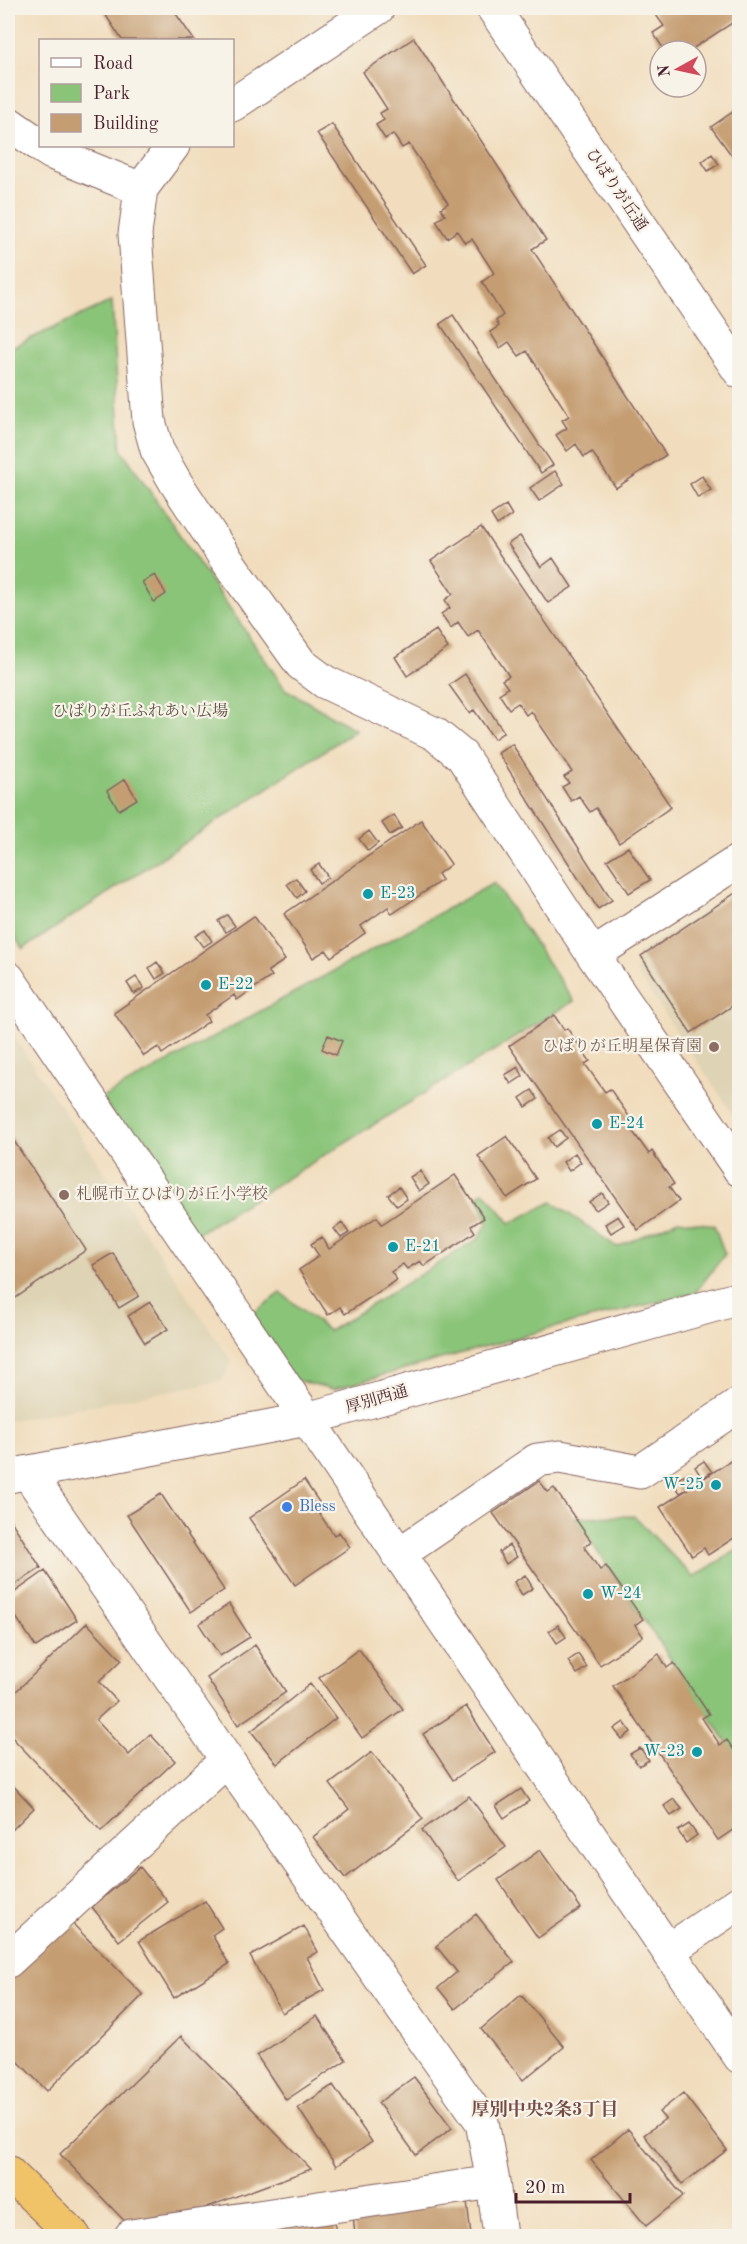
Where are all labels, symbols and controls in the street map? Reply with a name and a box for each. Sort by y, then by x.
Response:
legend [39,39,234,147]
north arrow [648,39,708,99]
text: Road [93,55,133,73]
text: N [656,63,674,78]
text: Park [93,85,130,103]
text: Building [93,115,159,133]
street label: ひばりが丘通 [583,145,651,234]
park label: ひばりが丘ふれあい広場 [52,702,228,720]
place label: E-23 [380,886,416,902]
marker: E-23 [361,887,375,901]
place label: E-22 [218,977,254,993]
marker: E-22 [199,978,213,992]
place label: ひばりが丘明星保育園 [542,1037,702,1055]
marker: ひばりが丘明星保育園 [707,1040,721,1054]
place label: E-24 [609,1116,645,1132]
marker: E-24 [590,1117,604,1131]
place label: 札幌市立ひばりが丘小学校 [76,1185,268,1203]
marker: 札幌市立ひばりが丘小学校 [57,1188,71,1202]
place label: E-21 [405,1239,441,1255]
marker: E-21 [386,1240,400,1254]
street label: 厚別西通 [343,1382,410,1417]
place label: W-25 [662,1477,704,1493]
marker: W-25 [709,1478,723,1492]
place label: Bless [299,1499,336,1515]
marker: Bless [280,1500,294,1514]
place label: W-24 [600,1586,642,1602]
marker: W-24 [581,1587,595,1601]
place label: W-23 [643,1744,685,1760]
marker: W-23 [690,1745,704,1759]
district label: 厚別中央2条3丁目 [472,2099,618,2119]
scale bar [516,2166,630,2204]
text: 20 m [525,2179,565,2197]

